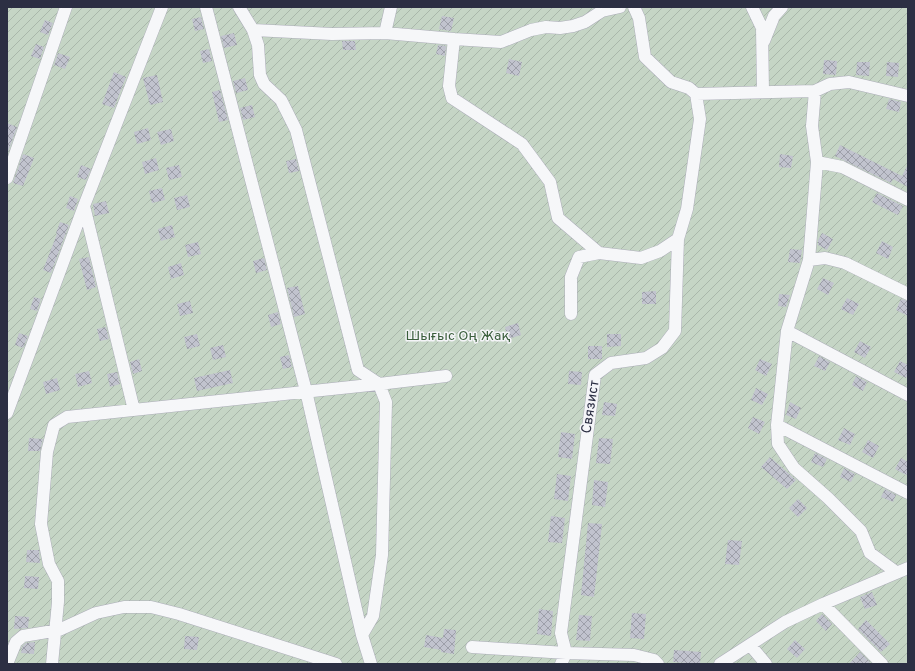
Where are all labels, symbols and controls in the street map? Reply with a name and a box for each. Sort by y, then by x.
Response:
park label: Шығыс Оң Жақ [406,328,510,345]
street label: Связист [578,379,604,435]

